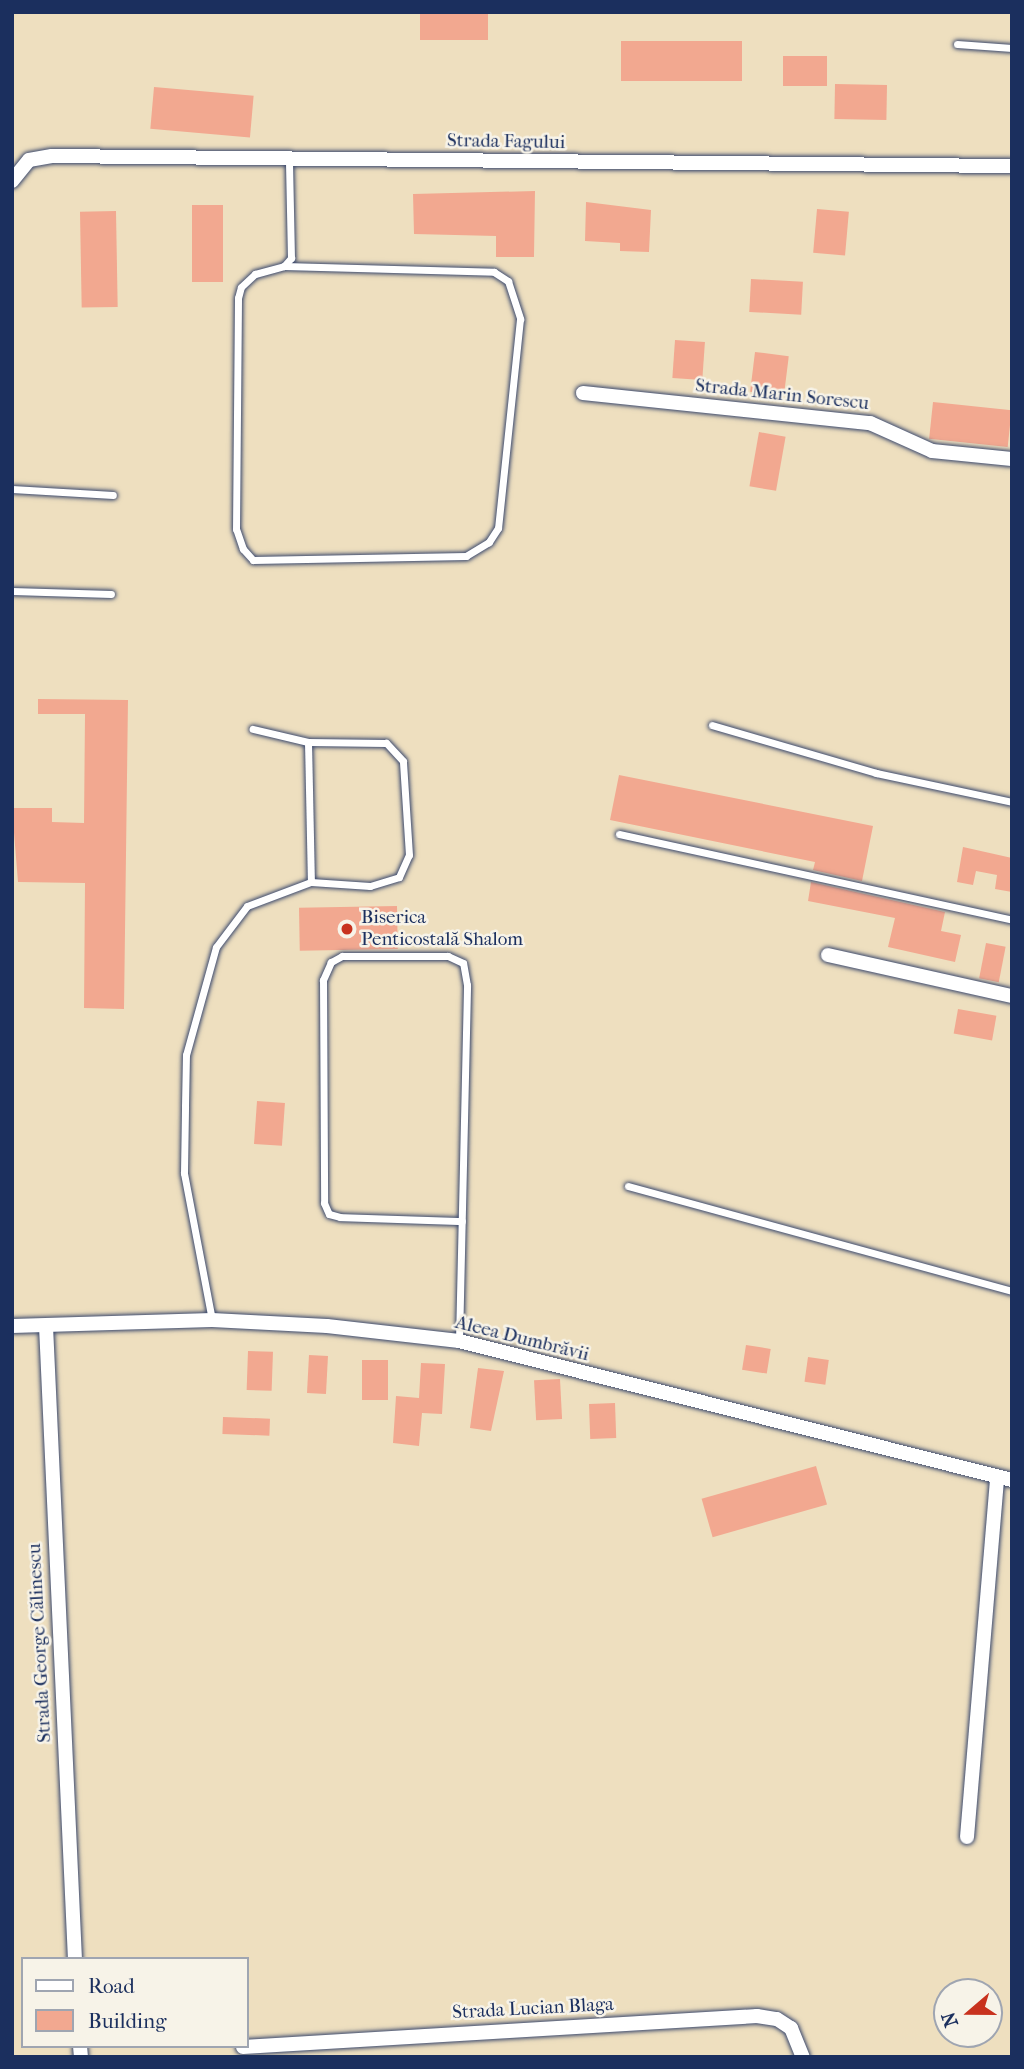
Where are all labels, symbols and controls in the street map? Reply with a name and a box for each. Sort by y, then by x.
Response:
street label: Strada Fagului [447,130,565,154]
street label: Strada Marin Sorescu [694,375,870,415]
place label: Biserica Penticostală Shalom [361,907,523,951]
marker: Biserica Penticostală Shalom [339,921,355,937]
street label: Aleea Dumbrăvii [453,1311,591,1367]
street label: Strada George Călinescu [23,1543,57,1743]
legend [21,1957,248,2048]
text: Road [88,1974,135,1998]
north arrow [933,1978,1003,2048]
street label: Strada Lucian Blaga [452,1993,614,2025]
text: Building [88,2009,166,2033]
text: N [937,2009,963,2030]

